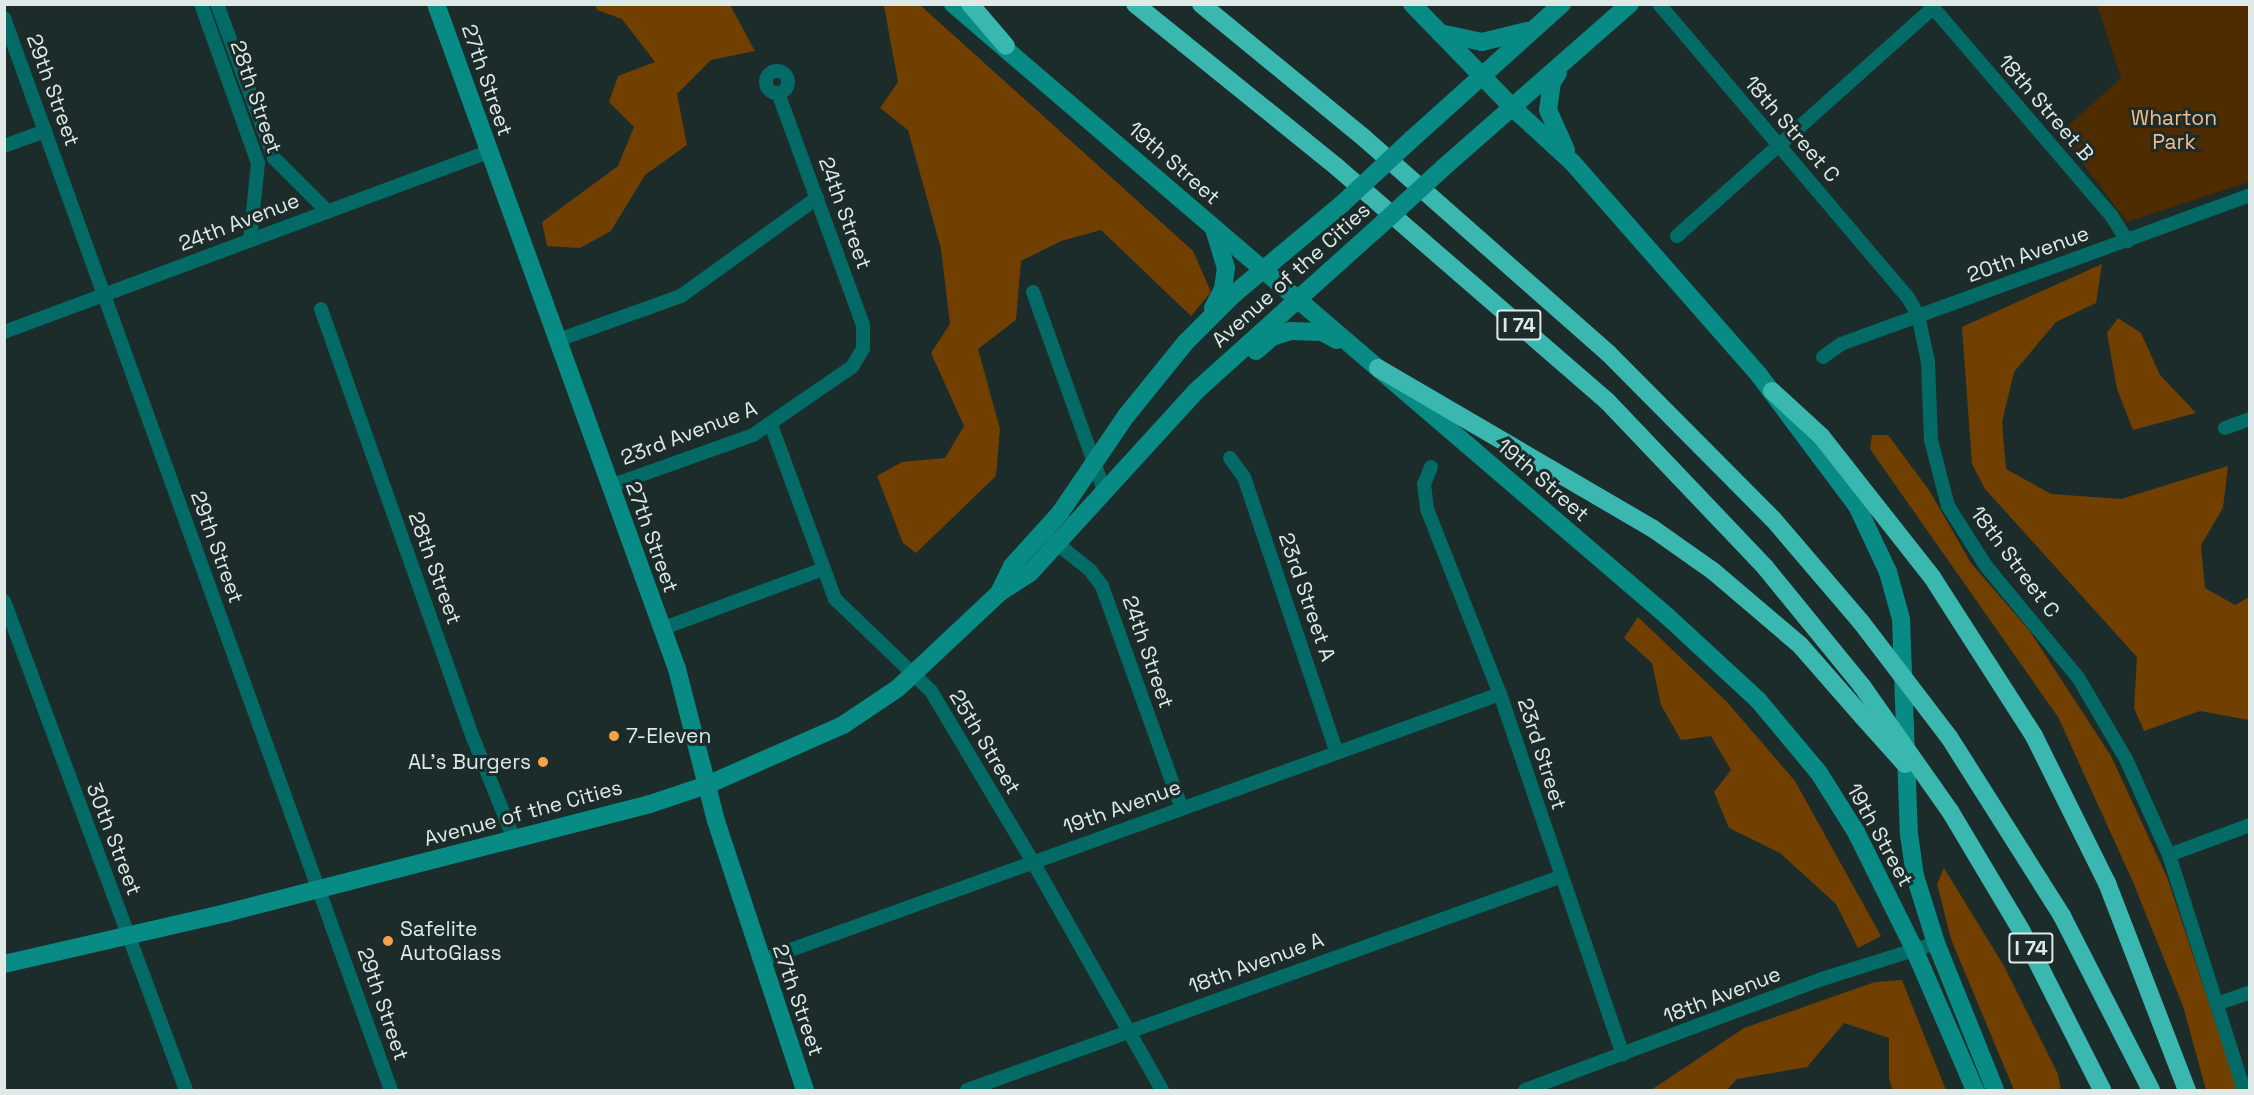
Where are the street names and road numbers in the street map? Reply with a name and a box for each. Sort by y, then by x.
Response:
street label: 27th Street [456,21,518,139]
street label: 29th Street [21,30,85,150]
street label: 28th Street [225,37,287,157]
street label: 18th Street B [1993,49,2099,167]
street label: 18th Street C [1739,71,1845,187]
street label: 19th Street [1123,116,1225,210]
street label: 24th Street [813,154,877,272]
street label: 24th Avenue [175,187,303,257]
street label: Avenue of the Cities [1207,197,1375,353]
street label: 20th Avenue [1963,220,2093,288]
road number: I 74 [1495,308,1543,342]
street label: 23rd Avenue A [617,395,761,471]
street label: 19th Street [1492,433,1594,527]
street label: 27th Street [620,478,684,596]
street label: 29th Street [185,487,249,607]
street label: 18th Street C [1965,501,2065,623]
street label: 28th Street [403,508,467,628]
street label: 23rd Street A [1273,529,1341,665]
street label: 24th Street [1117,592,1179,712]
street label: 25th Street [944,685,1026,799]
street label: 23rd Street [1512,695,1572,813]
street label: Avenue of the Cities [421,774,625,852]
street label: 19th Avenue [1060,774,1184,840]
street label: 30th Street [81,779,147,899]
street label: 19th Street [1841,779,1919,891]
street label: 18th Avenue A [1185,927,1327,999]
road number: I 74 [2007,931,2055,965]
street label: 27th Street [767,941,829,1059]
street label: 29th Street [352,944,414,1064]
street label: 18th Avenue [1660,961,1784,1029]

